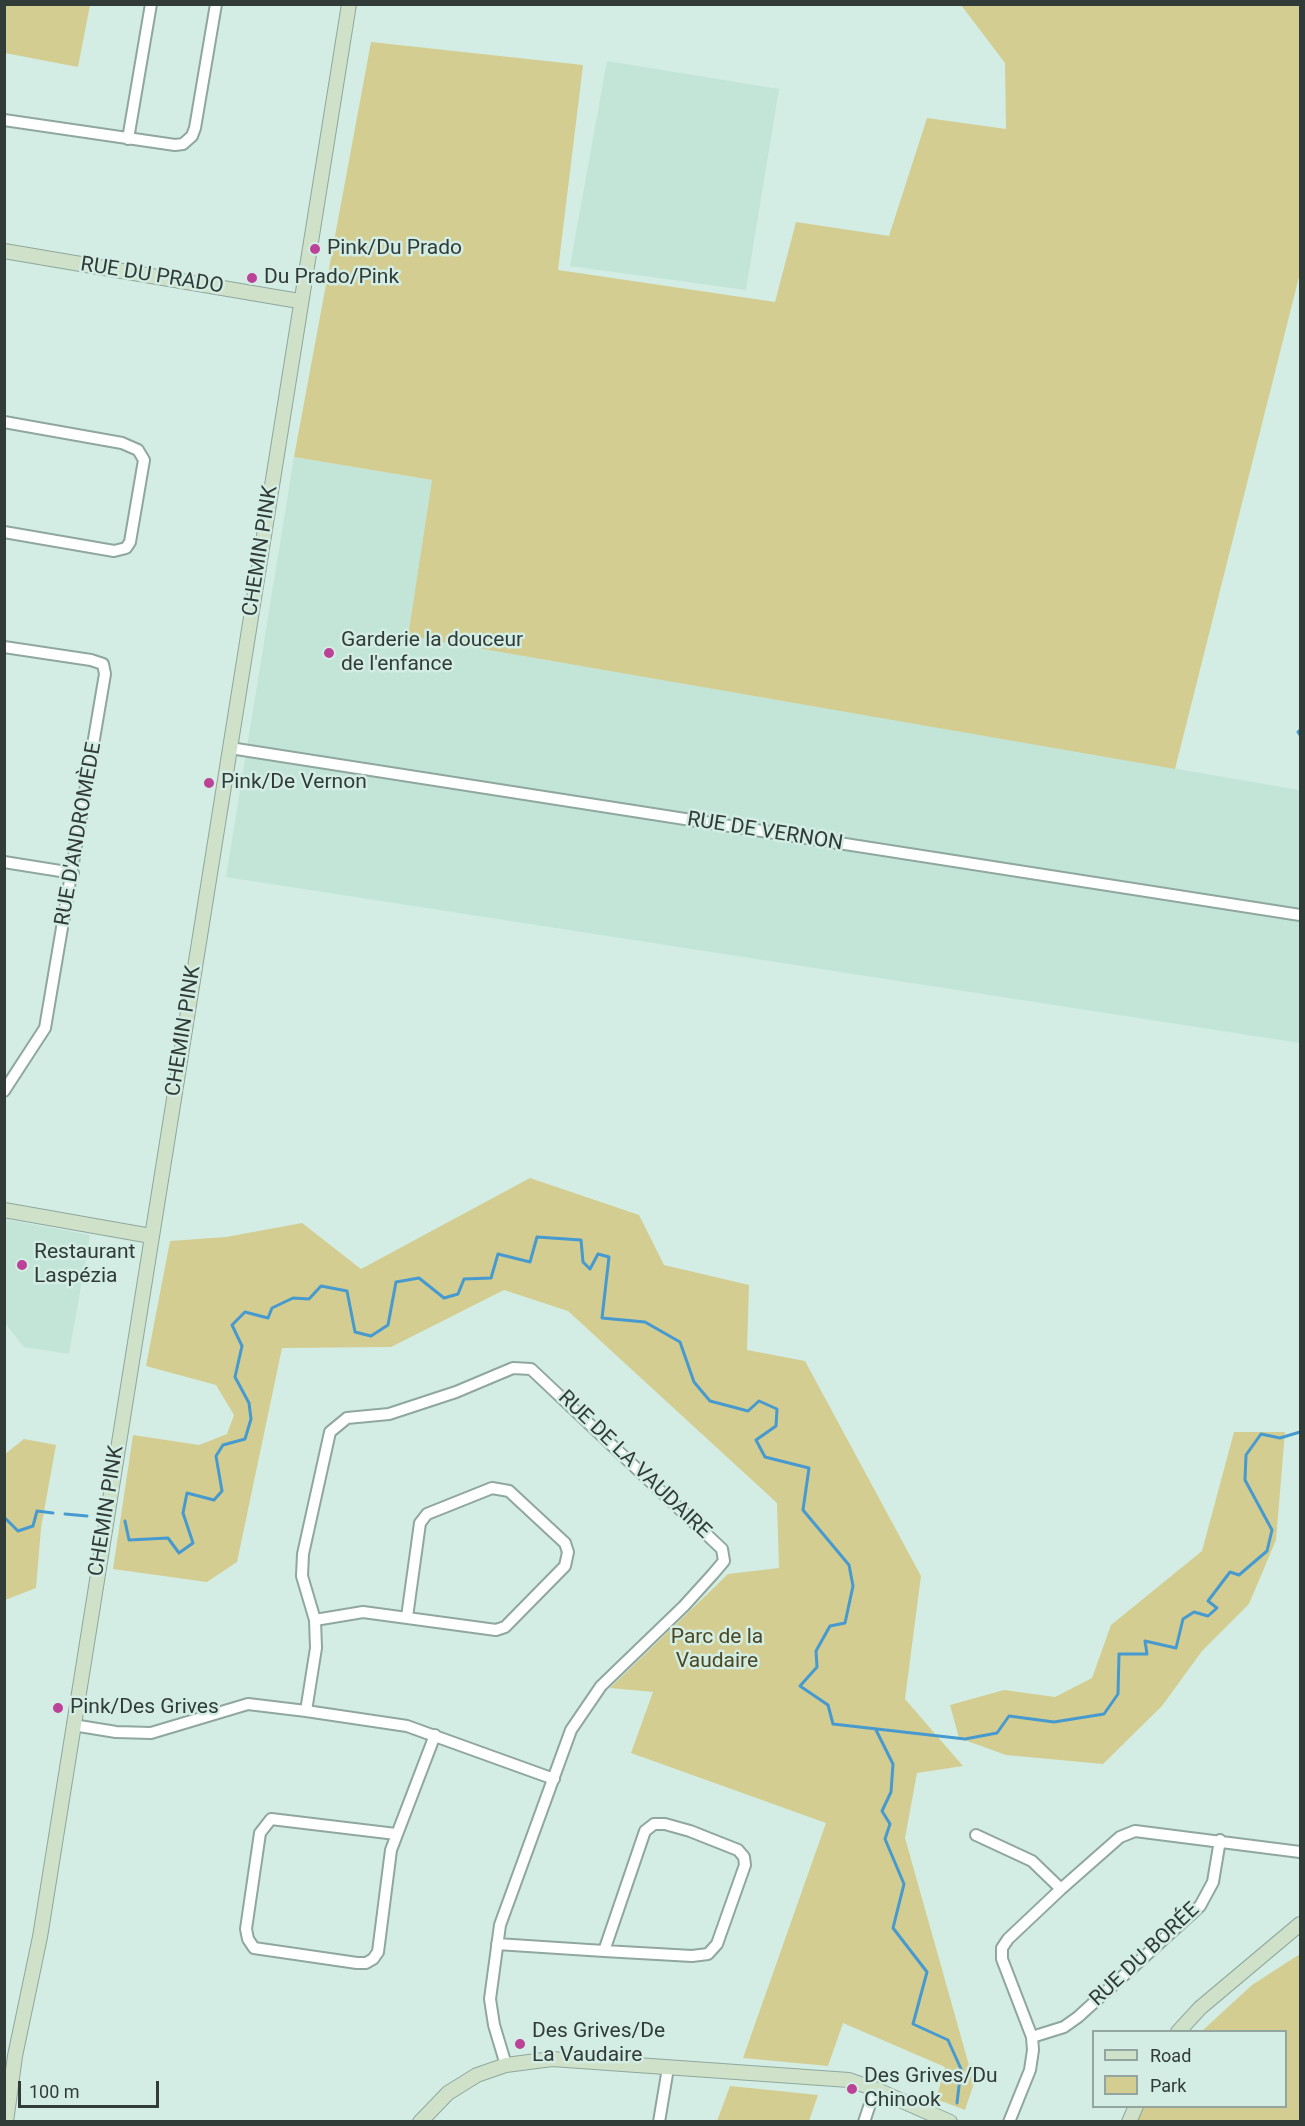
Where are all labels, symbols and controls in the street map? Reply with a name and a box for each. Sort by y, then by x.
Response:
place label: Pink/Du Prado [327,236,462,262]
marker: Pink/Du Prado [308,242,322,256]
street label: RUE DU PRADO [79,252,225,300]
place label: Du Prado/Pink [264,265,399,291]
marker: Du Prado/Pink [245,271,259,285]
street label: CHEMIN PINK [238,484,284,618]
place label: Garderie la douceur de l'enfance [341,628,523,678]
marker: Garderie la douceur de l'enfance [322,646,336,660]
street label: RUE D'ANDROMÈDE [50,740,108,928]
place label: Pink/De Vernon [221,770,367,796]
marker: Pink/De Vernon [202,776,216,790]
street label: RUE DE VERNON [685,807,845,857]
street label: CHEMIN PINK [161,964,207,1098]
place label: Restaurant Laspézia [34,1240,135,1290]
marker: Restaurant Laspézia [15,1258,29,1272]
street label: RUE DE LA VAUDAIRE [552,1386,716,1544]
street label: CHEMIN PINK [84,1444,130,1578]
park label: Parc de la Vaudaire [671,1625,763,1675]
place label: Pink/Des Grives [70,1695,219,1721]
marker: Pink/Des Grives [51,1701,65,1715]
street label: RUE DU BORÉE [1085,1898,1205,2012]
place label: Des Grives/De La Vaudaire [532,2019,665,2069]
legend [1092,2030,1287,2108]
marker: Des Grives/De La Vaudaire [513,2037,527,2051]
text: Road [1150,2045,1191,2066]
place label: Des Grives/Du Chinook [864,2064,998,2114]
scale bar [21,2069,162,2107]
text: Park [1150,2075,1186,2096]
text: 100 m [29,2081,80,2102]
marker: Des Grives/Du Chinook [845,2082,859,2096]

